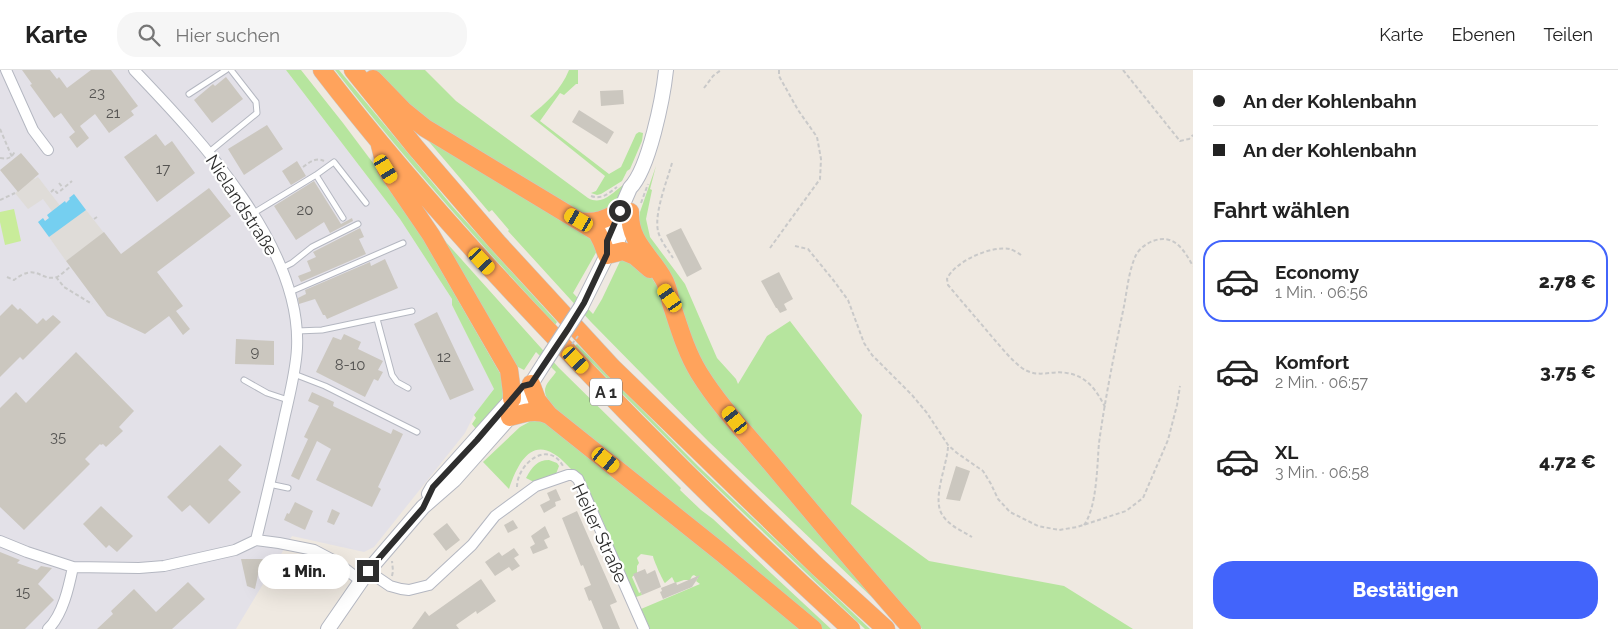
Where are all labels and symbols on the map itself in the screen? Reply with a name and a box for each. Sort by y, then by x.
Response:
house number: 23 [89,84,105,102]
house number: 21 [106,104,121,122]
street label: Nielandstraße [202,151,283,260]
car [371,152,400,186]
house number: 17 [156,160,170,178]
route start [609,200,631,222]
house number: 20 [297,201,314,219]
car [562,206,595,234]
car [466,245,497,277]
car [655,281,684,315]
house number: 9 [251,343,260,361]
car [560,344,591,376]
house number: 12 [437,348,451,366]
house number: 8-10 [335,356,365,374]
road number: A 1 [590,378,622,406]
car [719,404,750,436]
house number: 35 [50,428,66,446]
car [589,445,622,475]
street label: Heiler Straße [568,480,632,586]
callout: 1 Min. [258,554,350,588]
route end [357,560,379,582]
house number: 15 [16,583,30,601]

